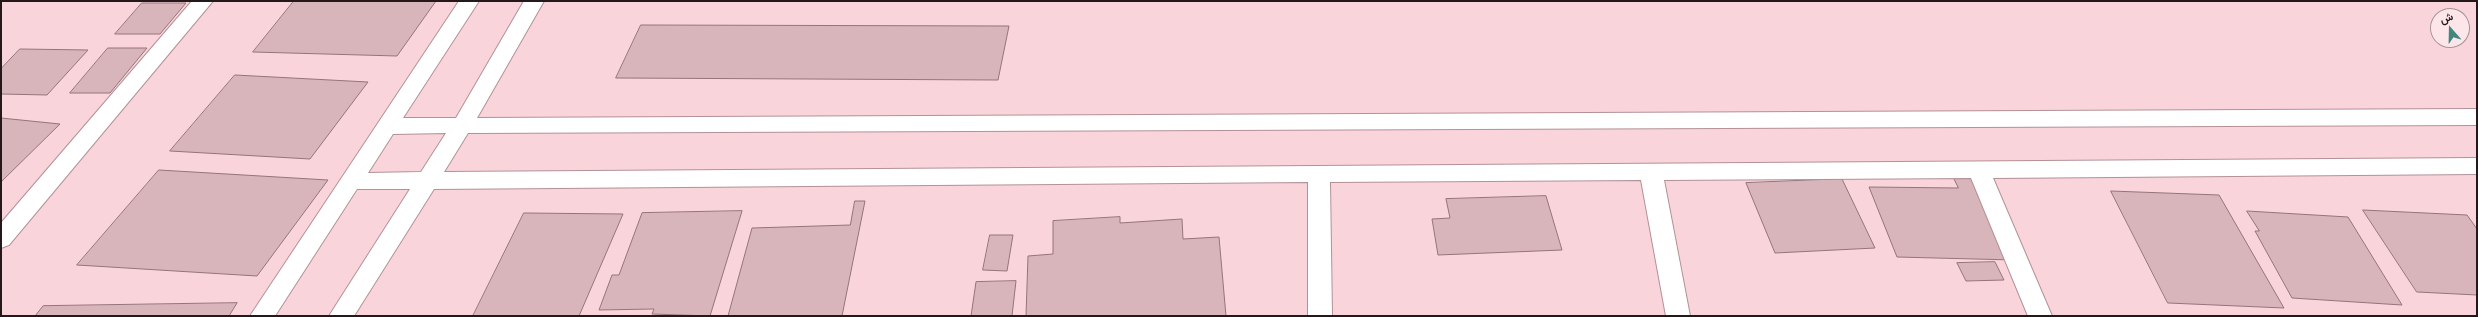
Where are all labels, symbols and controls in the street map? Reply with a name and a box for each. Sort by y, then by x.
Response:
north arrow [2430,8,2470,48]
text: ش [2438,9,2455,27]

